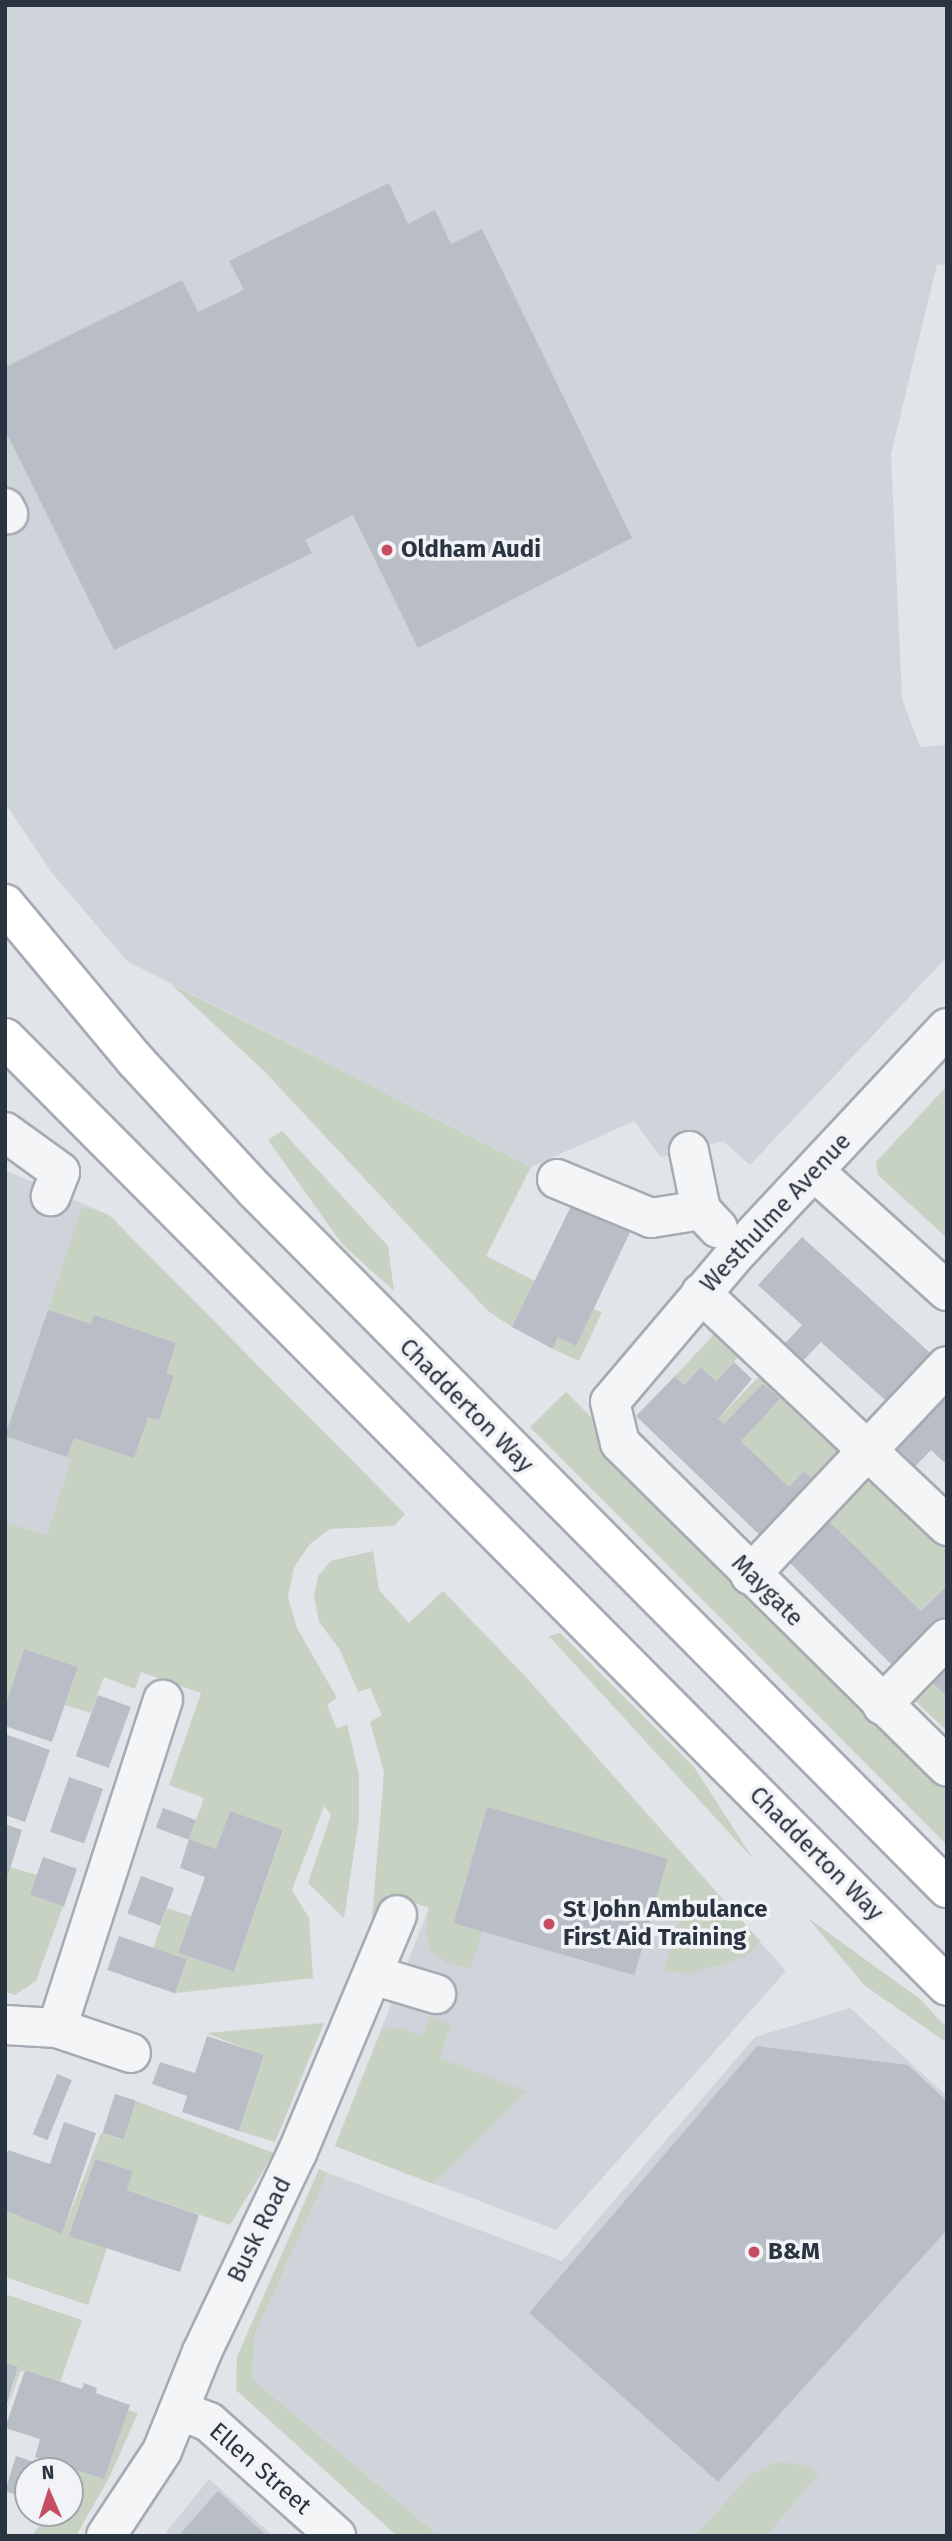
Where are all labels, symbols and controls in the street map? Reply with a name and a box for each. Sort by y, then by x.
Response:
place label: Oldham Audi [401,536,541,564]
marker: Oldham Audi [379,542,395,558]
street label: Westhulme Avenue [695,1127,857,1299]
street label: Chadderton Way [393,1333,539,1479]
street label: Maygate [725,1549,809,1633]
street label: Chadderton Way [743,1781,889,1927]
place label: St John Ambulance First Aid Training [563,1896,767,1952]
marker: St John Ambulance First Aid Training [541,1916,557,1932]
street label: Busk Road [222,2173,298,2287]
place label: B&M [768,2238,820,2266]
marker: B&M [746,2244,762,2260]
street label: Ellen Street [203,2417,317,2521]
north arrow [14,2457,84,2527]
text: N [41,2461,55,2484]

